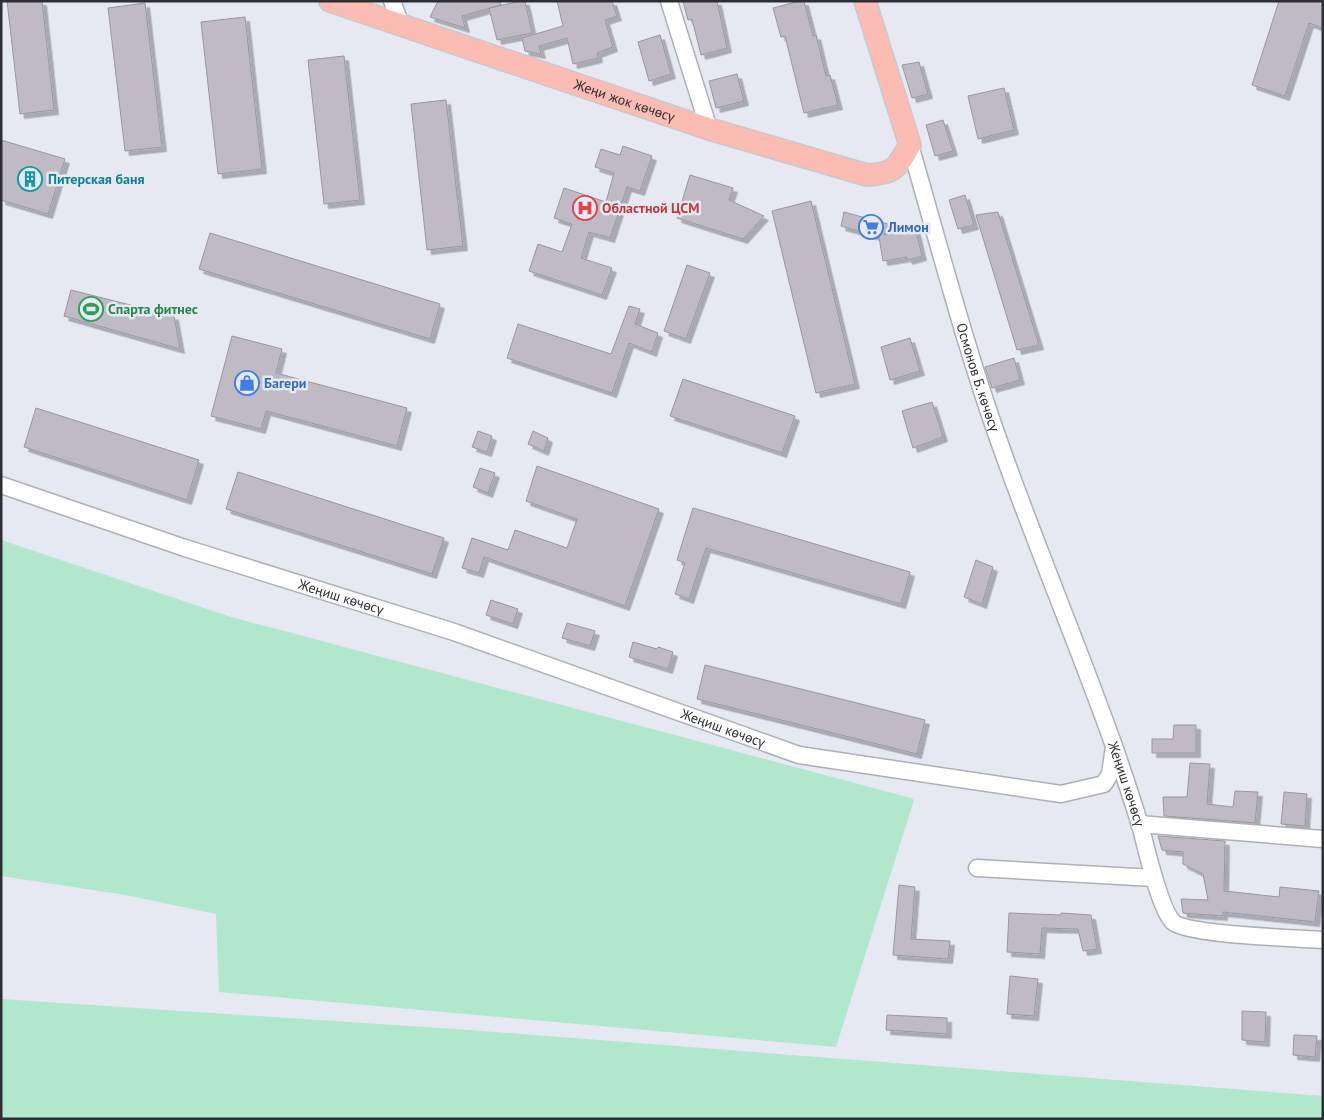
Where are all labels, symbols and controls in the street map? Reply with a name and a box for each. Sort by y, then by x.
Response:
street label: Жеңи жок көчөсү [571,75,678,126]
building icon: Питерская баня [17,166,43,192]
place label: Питерская баня [48,170,144,188]
hospital icon: Областной ЦСМ [572,195,598,221]
place label: Областной ЦСМ [602,199,699,217]
supermarket icon: Лимон [858,214,884,240]
place label: Лимон [887,218,929,236]
sports icon: Спарта фитнес [78,296,104,322]
place label: Спарта фитнес [108,300,198,318]
street label: Осмонов Б. көчөсү [952,321,1004,434]
shop icon: Багери [234,370,260,396]
place label: Багери [264,374,306,392]
street label: Жеңиш көчөсү [295,575,386,619]
street label: Жеңиш көчөсү [677,704,768,751]
street label: Жеңиш көчөсү [1104,738,1149,829]

